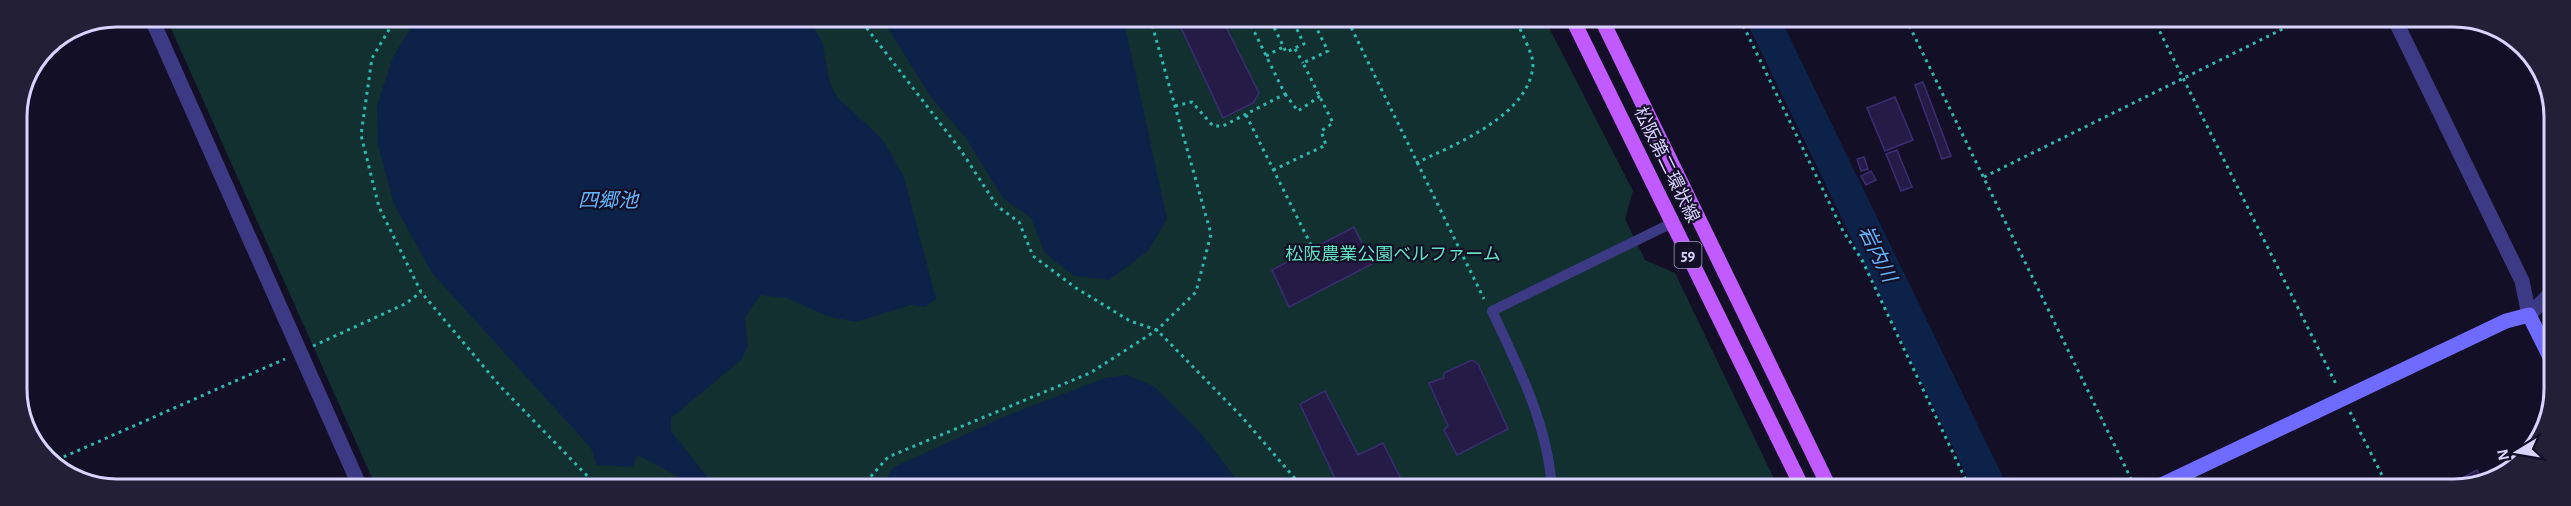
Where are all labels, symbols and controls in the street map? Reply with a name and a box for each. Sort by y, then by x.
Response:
street label: 松阪第二環状線 [1630,104,1704,226]
water label: 四郷池 [578,190,640,211]
water label: 岩内川 [1855,222,1901,287]
road number: 59 [1674,242,1702,268]
park label: 松阪農業公園ベルファーム [1285,245,1501,264]
north arrow [2487,422,2547,482]
text: N [2494,448,2512,462]

